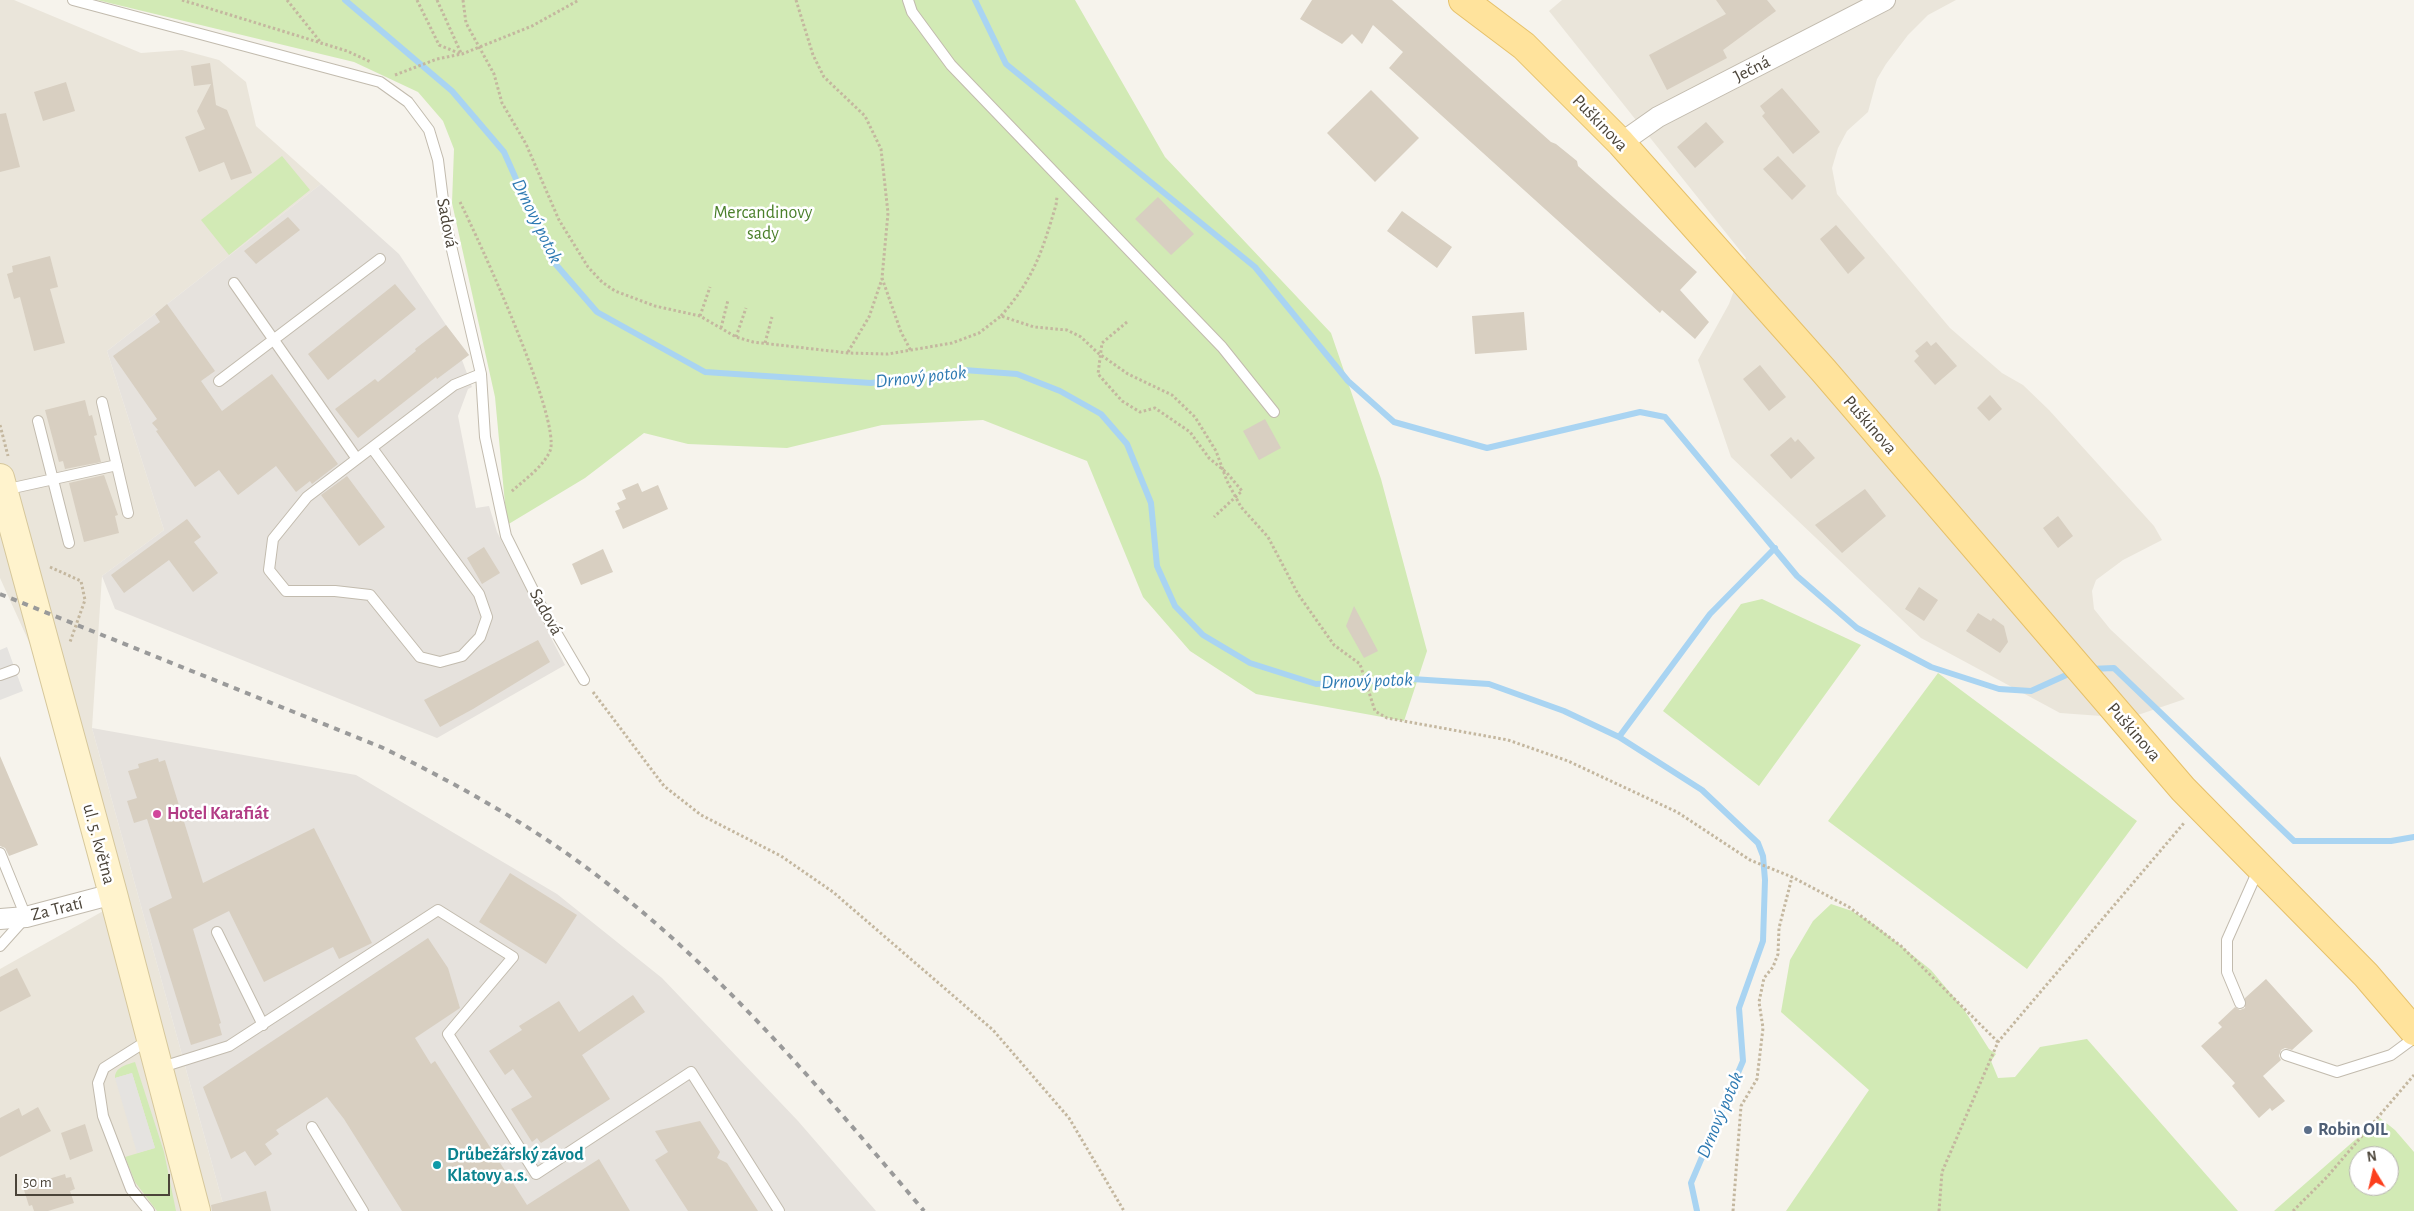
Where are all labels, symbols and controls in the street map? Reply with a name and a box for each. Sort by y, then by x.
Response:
street label: Ječná [1730,51,1774,87]
street label: Puškinova [1568,90,1632,156]
water label: Drnový potok [507,175,567,267]
street label: Sadová [432,196,462,250]
park label: Mercandinovy sady [714,202,812,244]
water label: Drnový potok [874,361,968,393]
street label: Puškinova [1839,391,1901,459]
street label: Sadová [524,585,568,639]
water label: Drnový potok [1321,668,1413,694]
street label: Puškinova [2103,698,2165,766]
street label: ul. 5. května [78,801,120,887]
place label: Hotel Karafiát [167,803,269,825]
marker: Hotel Karafiát [151,808,163,820]
street label: Za Tratí [29,892,85,926]
water label: Drnový potok [1692,1068,1748,1162]
place label: Robin OIL [2318,1119,2388,1141]
marker: Robin OIL [2302,1124,2314,1136]
place label: Drůbežářský závod Klatovy a.s. [447,1144,584,1186]
north arrow [2349,1146,2399,1196]
text: N [2366,1149,2378,1165]
marker: Drůbežářský závod Klatovy a.s. [431,1159,443,1171]
scale bar [18,1164,172,1196]
text: 50 m [23,1175,52,1190]

